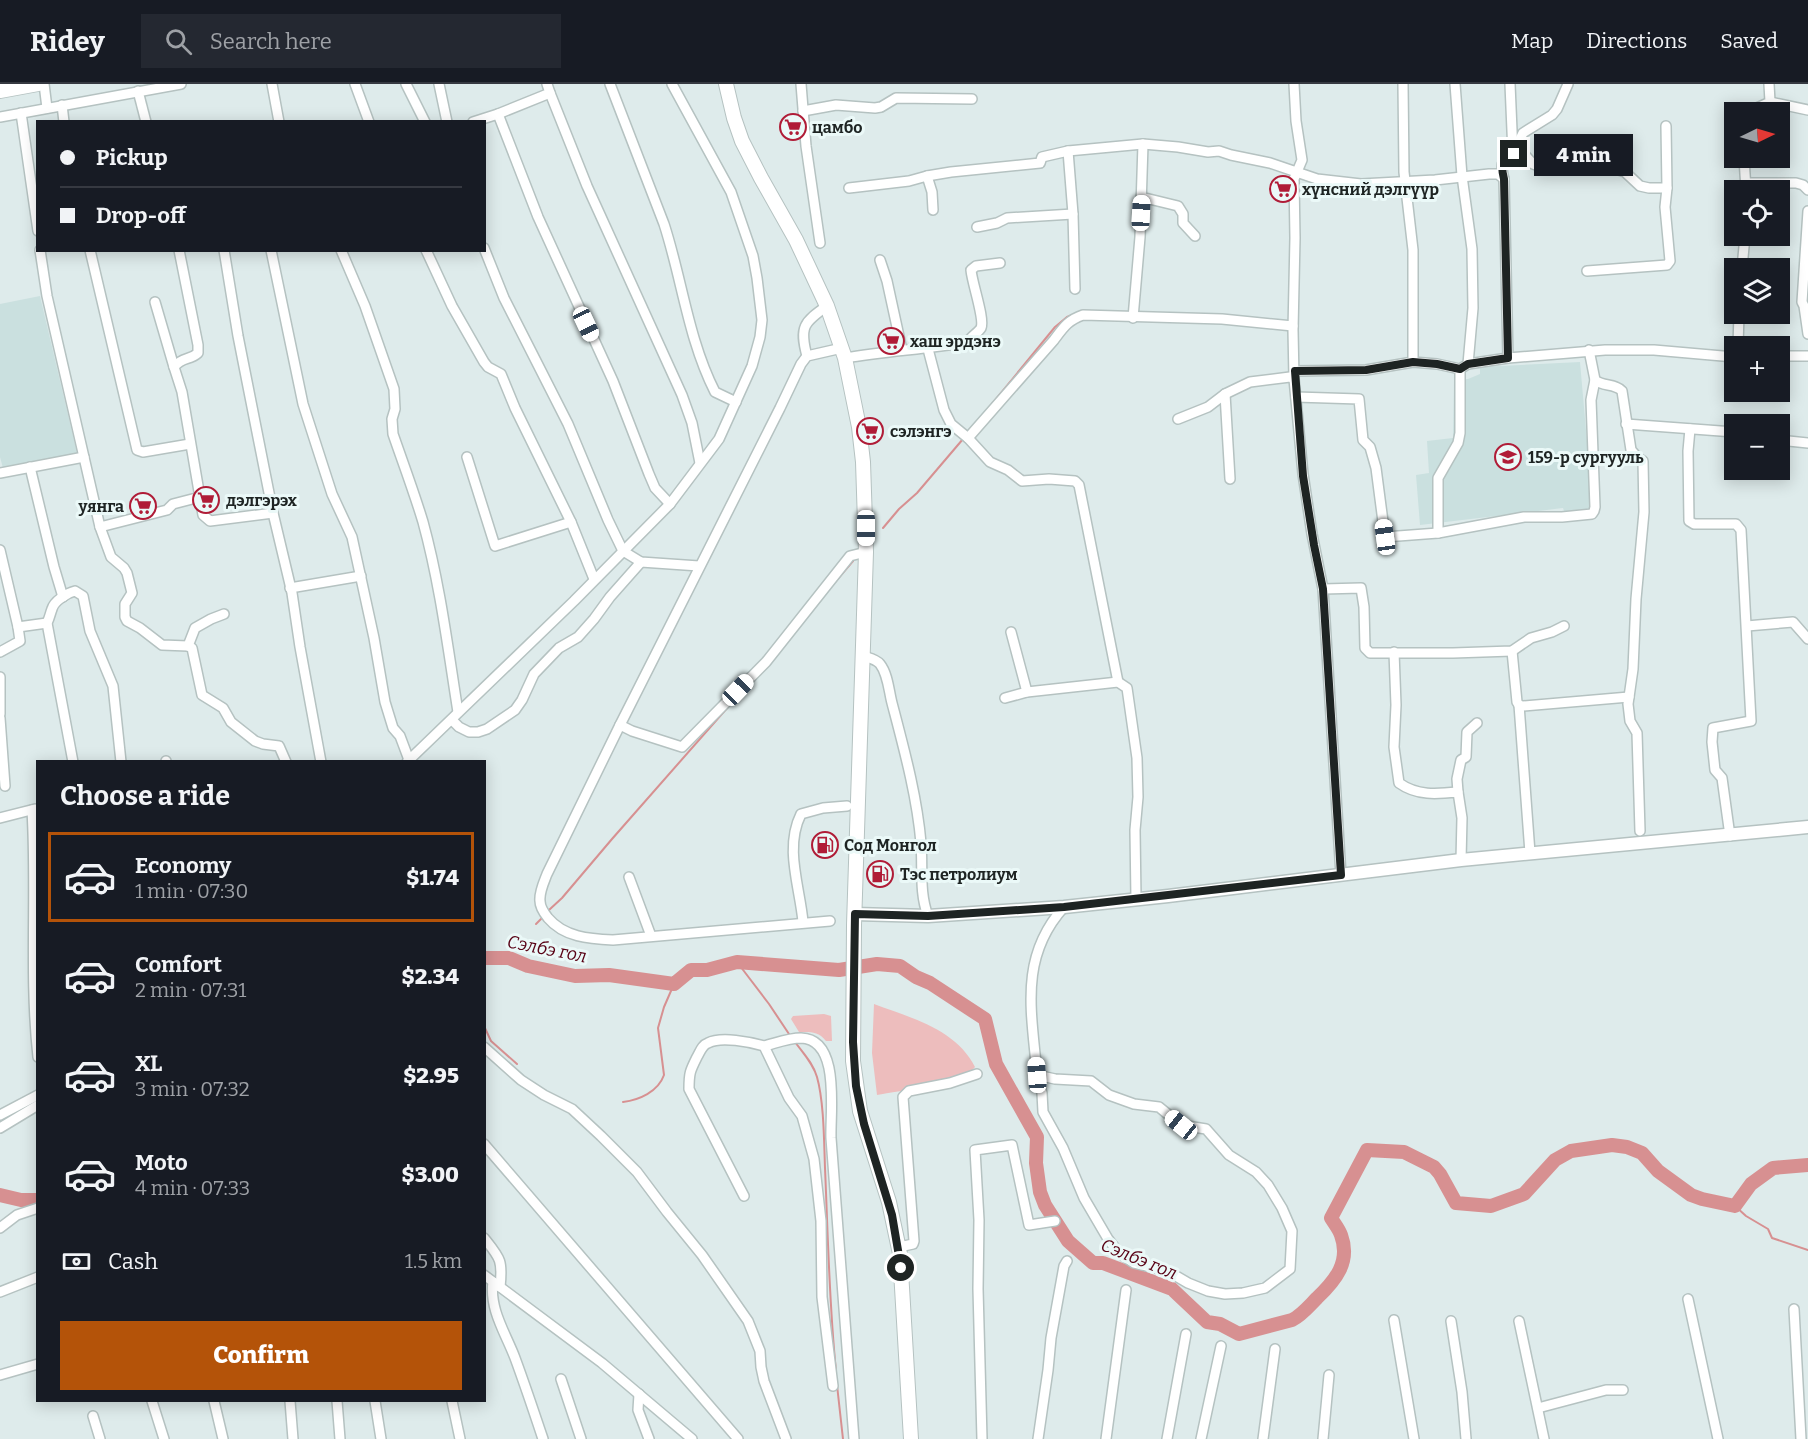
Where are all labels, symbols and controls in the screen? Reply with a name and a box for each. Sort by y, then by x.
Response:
search box [141,14,561,68]
text: Ridey [30,25,105,58]
icon: search [162,25,195,58]
text: Search here [210,28,332,55]
text: Map [1511,28,1553,54]
text: Directions [1586,28,1687,54]
text: Saved [1720,28,1778,54]
north arrow [1724,102,1790,168]
map controls [1724,102,1790,480]
supermarket icon: цамбо [778,112,808,142]
place label: цамбо [812,118,863,137]
callout: 4 min [1535,133,1634,175]
route end [1500,140,1527,167]
text: 4 min [1556,143,1611,167]
text: Pickup [96,144,168,171]
supermarket icon: хүнсний дэлгүүр [1268,174,1298,204]
place label: хүнсний дэлгүүр [1302,180,1439,199]
button: locate [1724,180,1790,246]
car [1131,195,1151,231]
text: Drop-off [96,202,186,229]
button: layers [1724,258,1790,324]
car [570,304,602,344]
supermarket icon: хаш эрдэнэ [876,326,906,356]
place label: хаш эрдэнэ [910,332,1001,351]
button: + [1724,336,1790,402]
button: − [1724,414,1790,480]
supermarket icon: сэлэнгэ [855,416,885,446]
place label: сэлэнгэ [890,422,952,441]
school or university icon: 159-р сургууль [1493,442,1523,472]
place label: 159-р сургууль [1528,448,1644,467]
supermarket icon: дэлгэрэх [191,485,221,515]
supermarket icon: уянга [128,491,158,521]
place label: дэлгэрэх [226,491,297,510]
place label: уянга [78,497,124,516]
car [857,510,875,546]
car [1374,518,1396,556]
car [719,671,757,709]
text: Choose a ride [60,780,230,812]
fuel station icon: Сод Монгол [810,830,840,860]
place label: Сод Монгол [844,836,937,855]
icon: car [63,850,117,904]
text: Economy [135,852,231,879]
fuel station icon: Тэс петролиум [865,859,895,889]
text: $1.74 [406,864,459,891]
place label: Тэс петролиум [900,865,1018,884]
text: 1 min · 07:30 [135,879,248,903]
water label: Сэлбэ гол [505,931,589,967]
icon: car [63,949,117,1003]
text: Comfort [135,951,222,978]
text: $2.34 [402,963,459,990]
text: 2 min · 07:31 [135,978,246,1002]
icon: car [63,1048,117,1102]
text: XL [135,1050,162,1077]
car [1027,1056,1047,1094]
text: $2.95 [403,1062,459,1089]
text: 3 min · 07:32 [135,1077,250,1101]
car [1161,1107,1201,1143]
icon: car [63,1147,117,1201]
text: Moto [135,1149,188,1176]
text: $3.00 [402,1161,459,1188]
text: 4 min · 07:33 [135,1176,250,1200]
water label: Сэлбэ гол [1098,1234,1180,1284]
icon: cash [60,1245,93,1278]
text: Cash [108,1248,158,1275]
text: 1.5 km [405,1249,462,1273]
route start [887,1254,914,1281]
button: Confirm [60,1321,462,1390]

